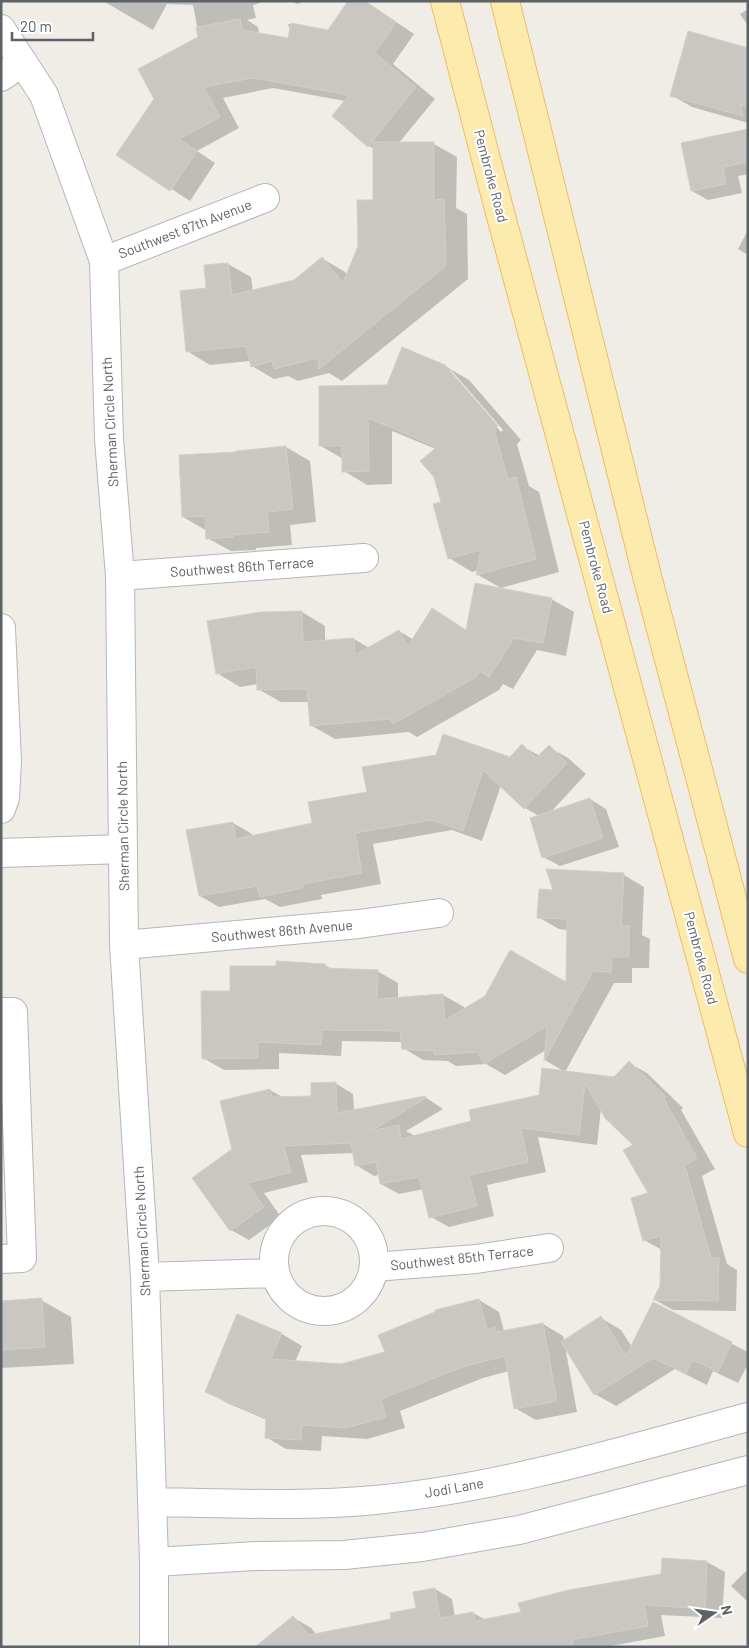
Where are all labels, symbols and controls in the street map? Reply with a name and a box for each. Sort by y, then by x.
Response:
scale bar [12,10,94,42]
text: 20 m [20,17,52,35]
street label: Pembroke Road [471,128,512,224]
street label: Southwest 87th Avenue [116,195,254,262]
street label: Sherman Circle North [98,357,121,487]
street label: Pembroke Road [576,519,617,615]
street label: Southwest 86th Terrace [170,553,314,580]
street label: Sherman Circle North [113,761,132,891]
street label: Pembroke Road [681,910,722,1006]
street label: Southwest 86th Avenue [210,916,353,945]
street label: Sherman Circle North [130,1166,153,1296]
street label: Southwest 85th Terrace [389,1242,534,1273]
street label: Jodi Lane [423,1474,485,1501]
north arrow [689,1588,739,1638]
text: N [718,1604,736,1616]

